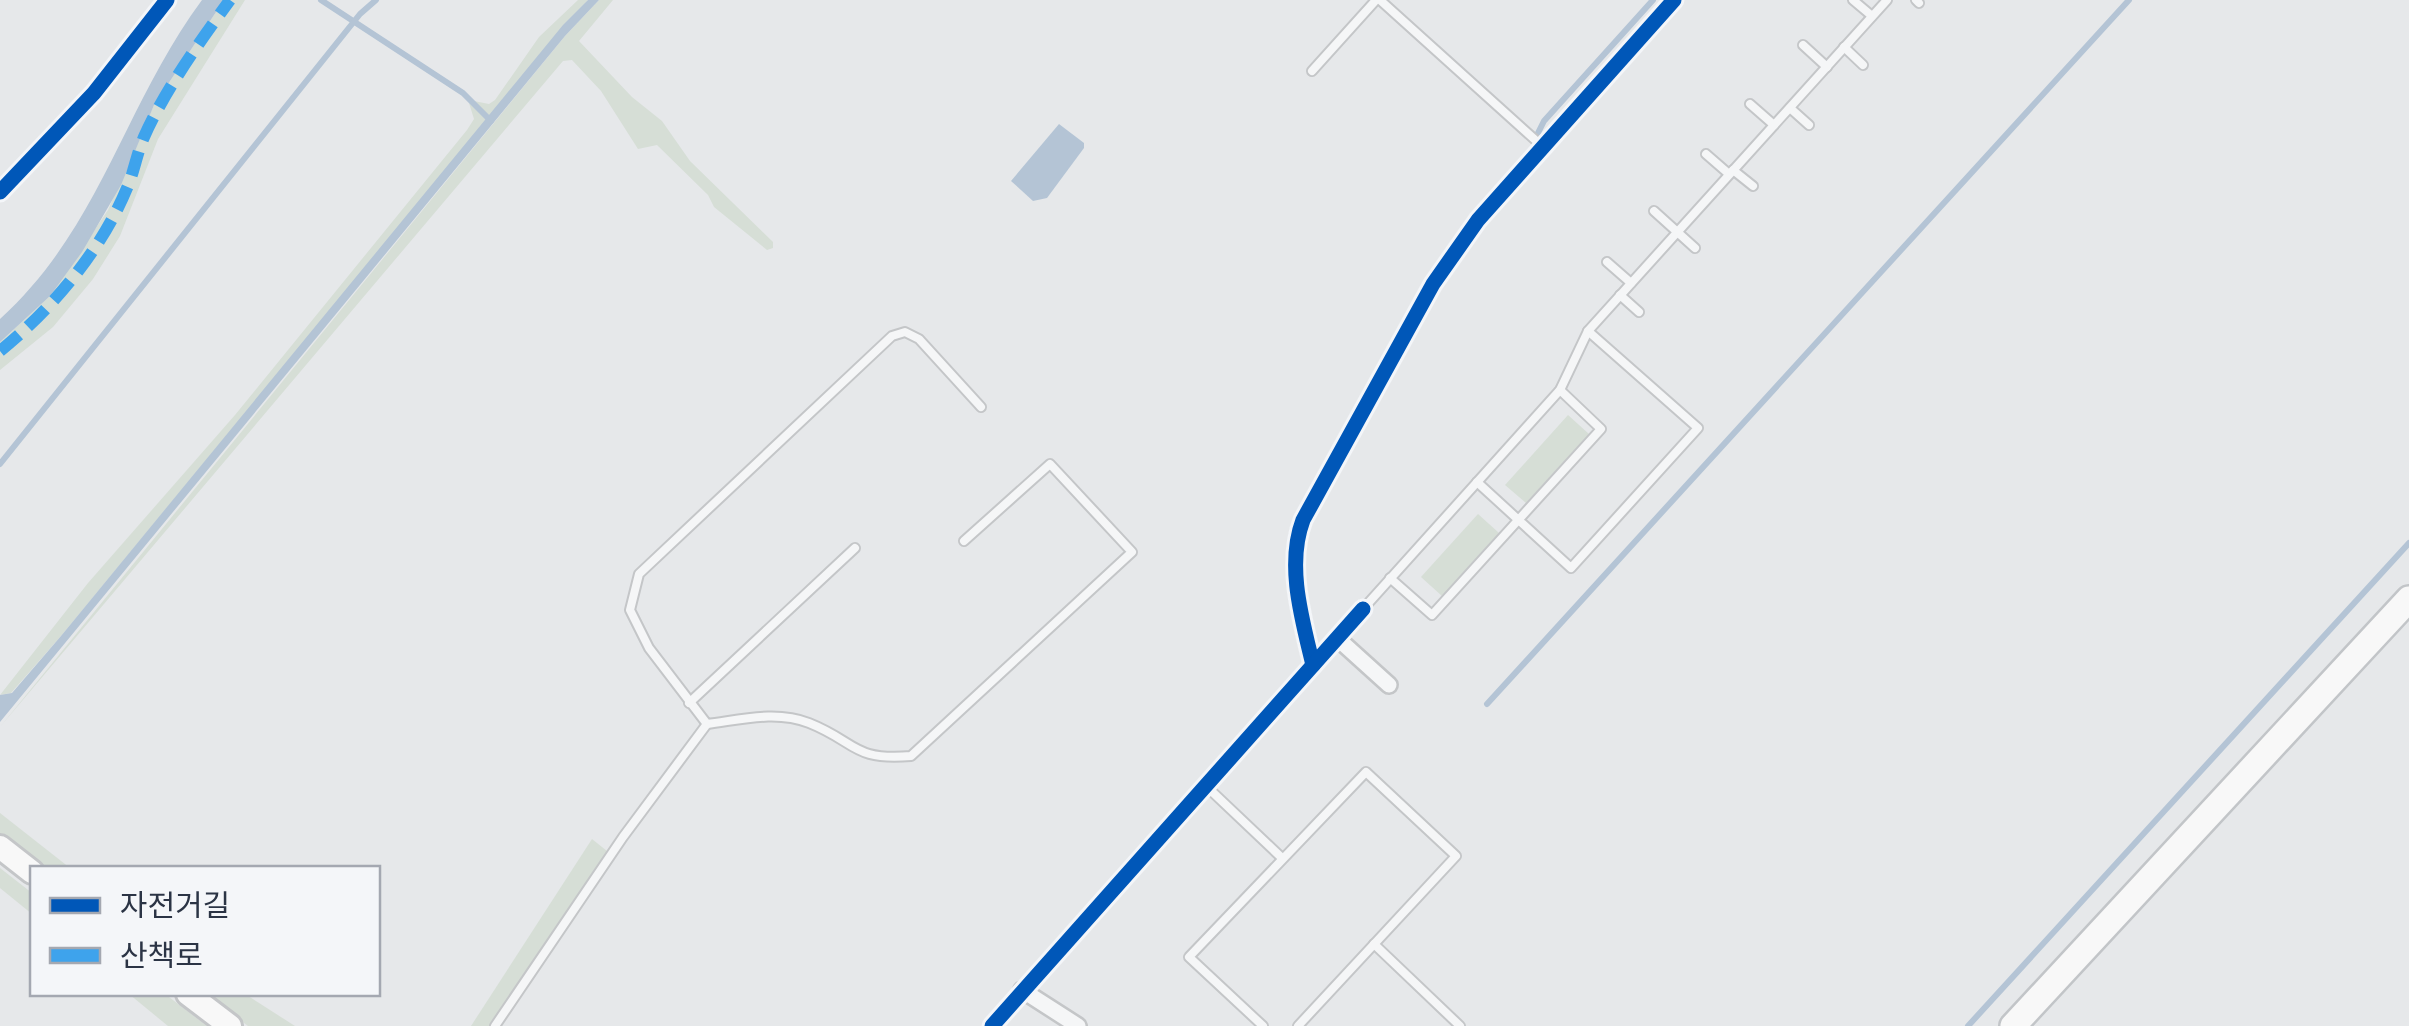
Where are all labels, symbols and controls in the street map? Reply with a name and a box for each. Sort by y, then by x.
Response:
legend [30,866,380,996]
text: 자전거길 [120,888,230,923]
text: 산책로 [120,938,203,973]

